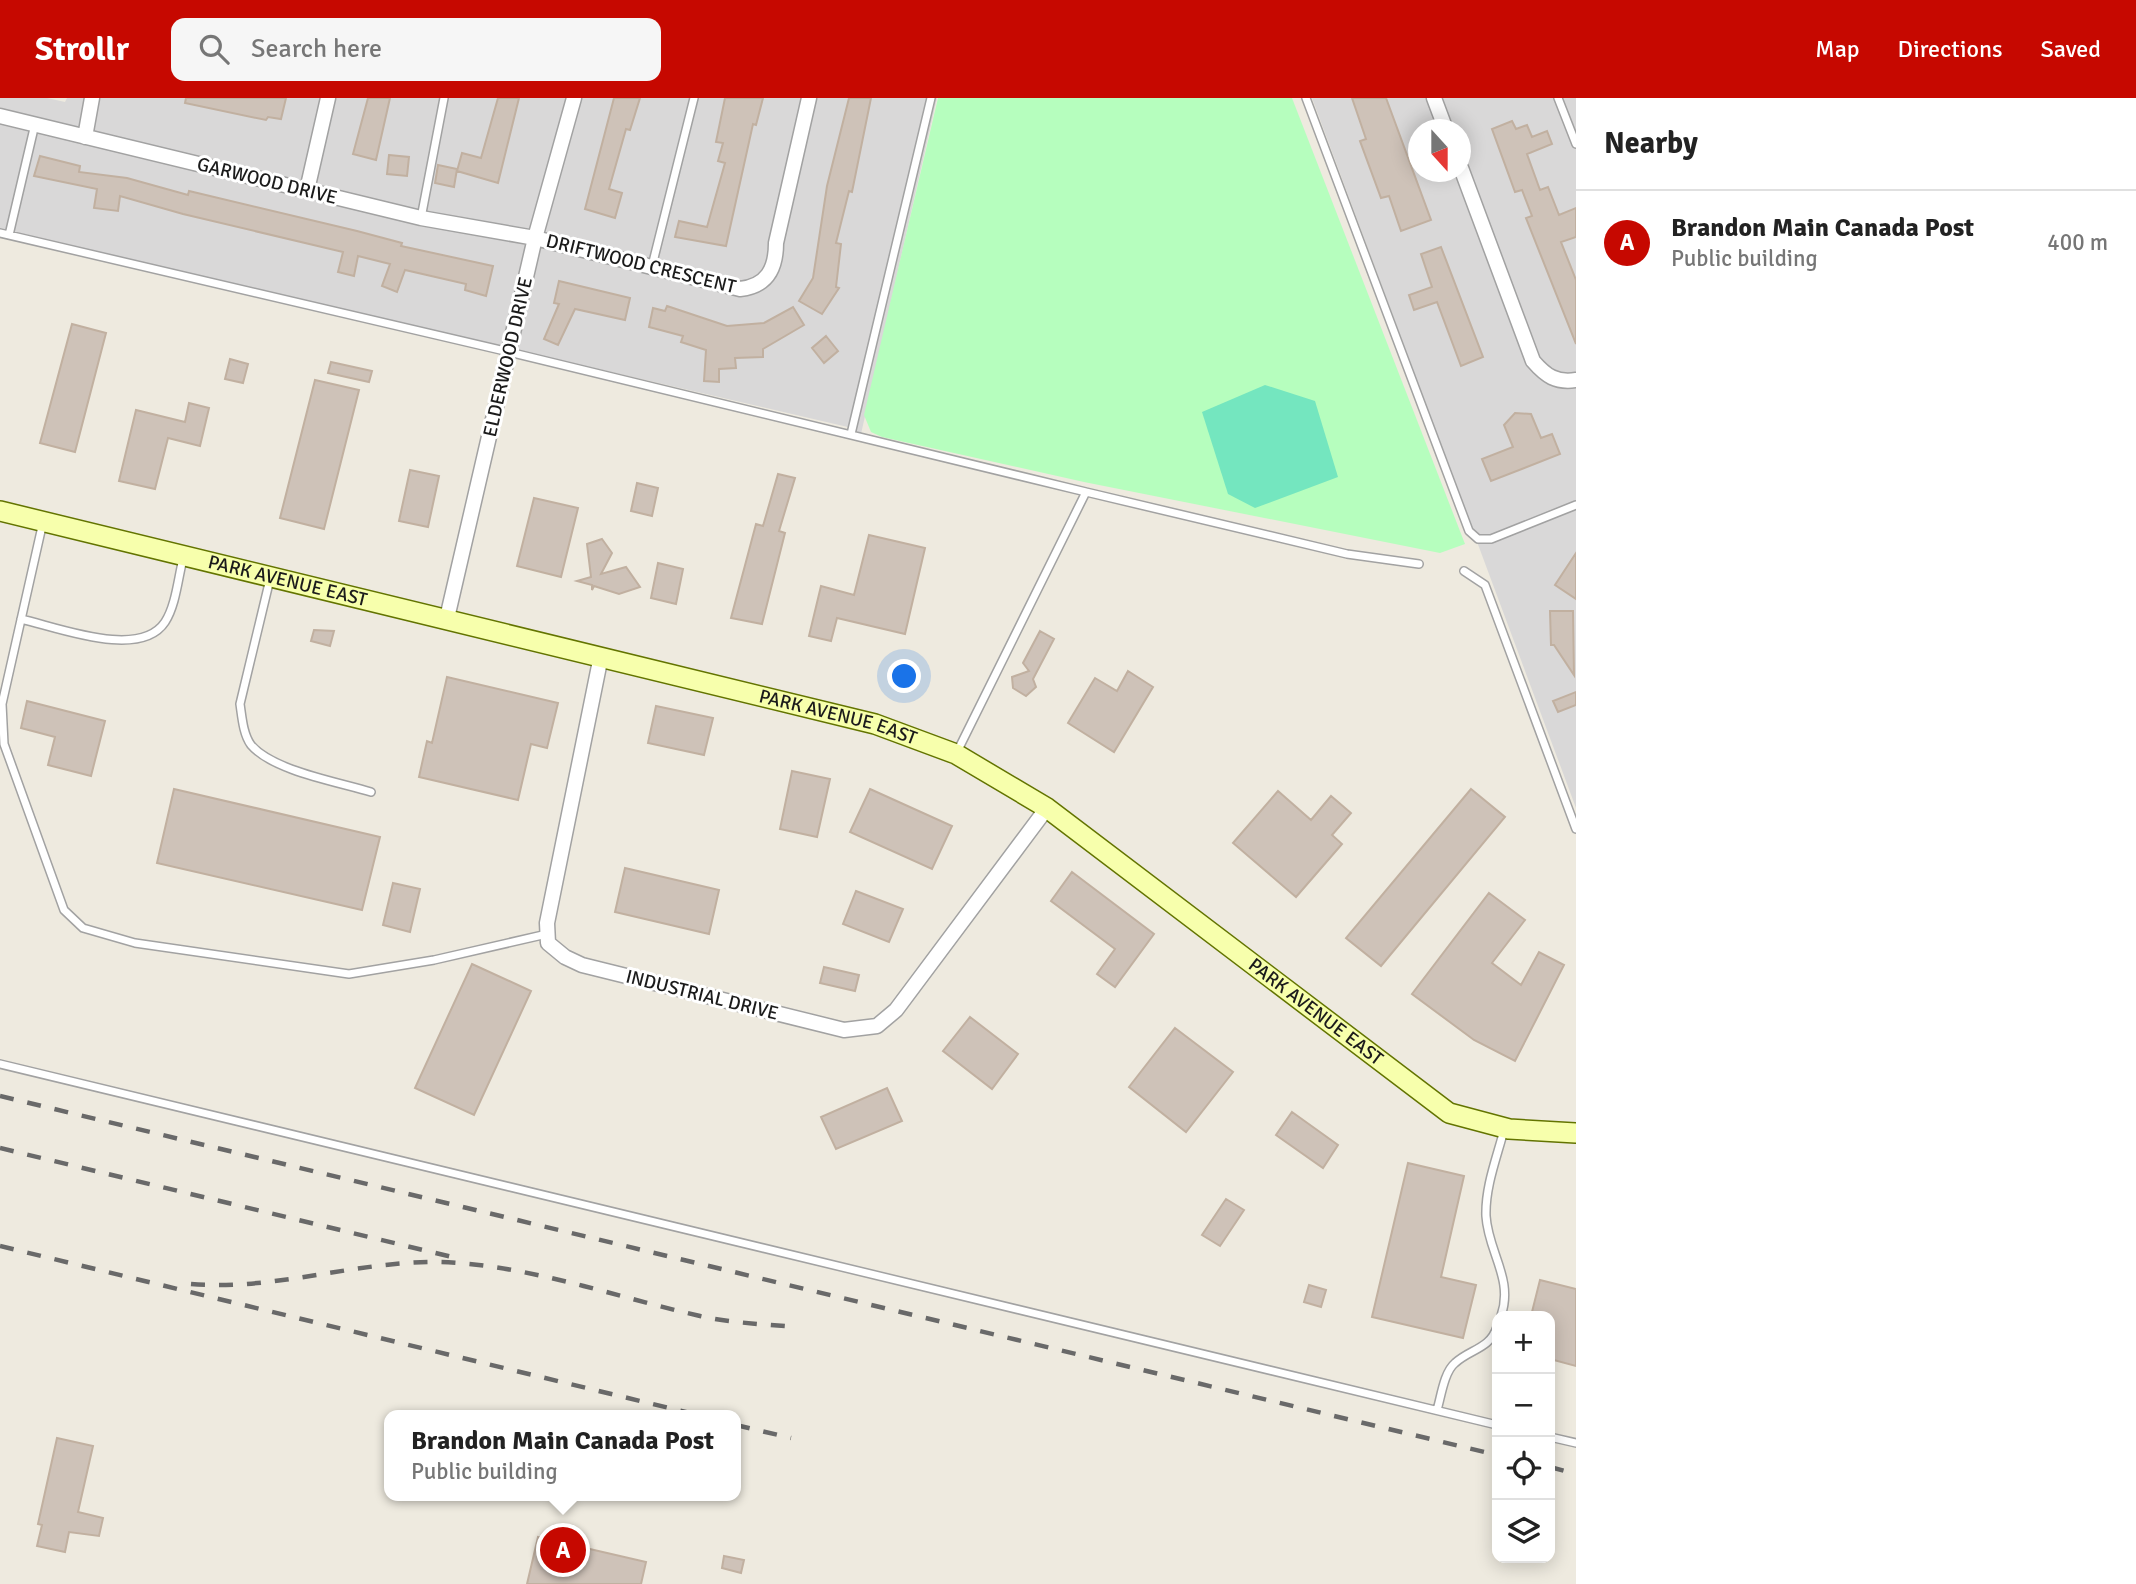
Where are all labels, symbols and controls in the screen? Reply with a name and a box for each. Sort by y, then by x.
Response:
search box [171,18,661,81]
text: Strollr [35,29,129,70]
icon: search [195,30,233,68]
text: Search here [251,33,382,65]
text: Map [1815,34,1860,64]
text: Directions [1898,34,2003,64]
text: Saved [2041,34,2101,64]
north arrow [1408,119,1471,182]
text: Nearby [1604,125,1698,162]
street label: GARWOOD DRIVE [194,152,340,210]
text: Brandon Main Canada Post [1671,212,1974,244]
text: A [1620,228,1634,257]
text: 400 m [2047,228,2108,257]
street label: DRIFTWOOD CRESCENT [544,229,739,299]
text: Public building [1671,244,1818,273]
street label: ELDERWOOD DRIVE [478,275,538,439]
street label: PARK AVENUE EAST [206,550,370,612]
your location [887,659,921,693]
street label: PARK AVENUE EAST [757,684,921,751]
street label: PARK AVENUE EAST [1244,953,1388,1071]
street label: INDUSTRIAL DRIVE [623,964,781,1026]
map controls [1492,1311,1555,1563]
button: + [1492,1311,1555,1374]
button: − [1492,1374,1555,1437]
popup [384,1410,741,1501]
text: Brandon Main Canada Post [411,1425,714,1457]
button: locate [1492,1437,1555,1500]
text: Public building [411,1457,558,1486]
button: layers [1492,1500,1555,1563]
pin: A [540,1524,586,1576]

